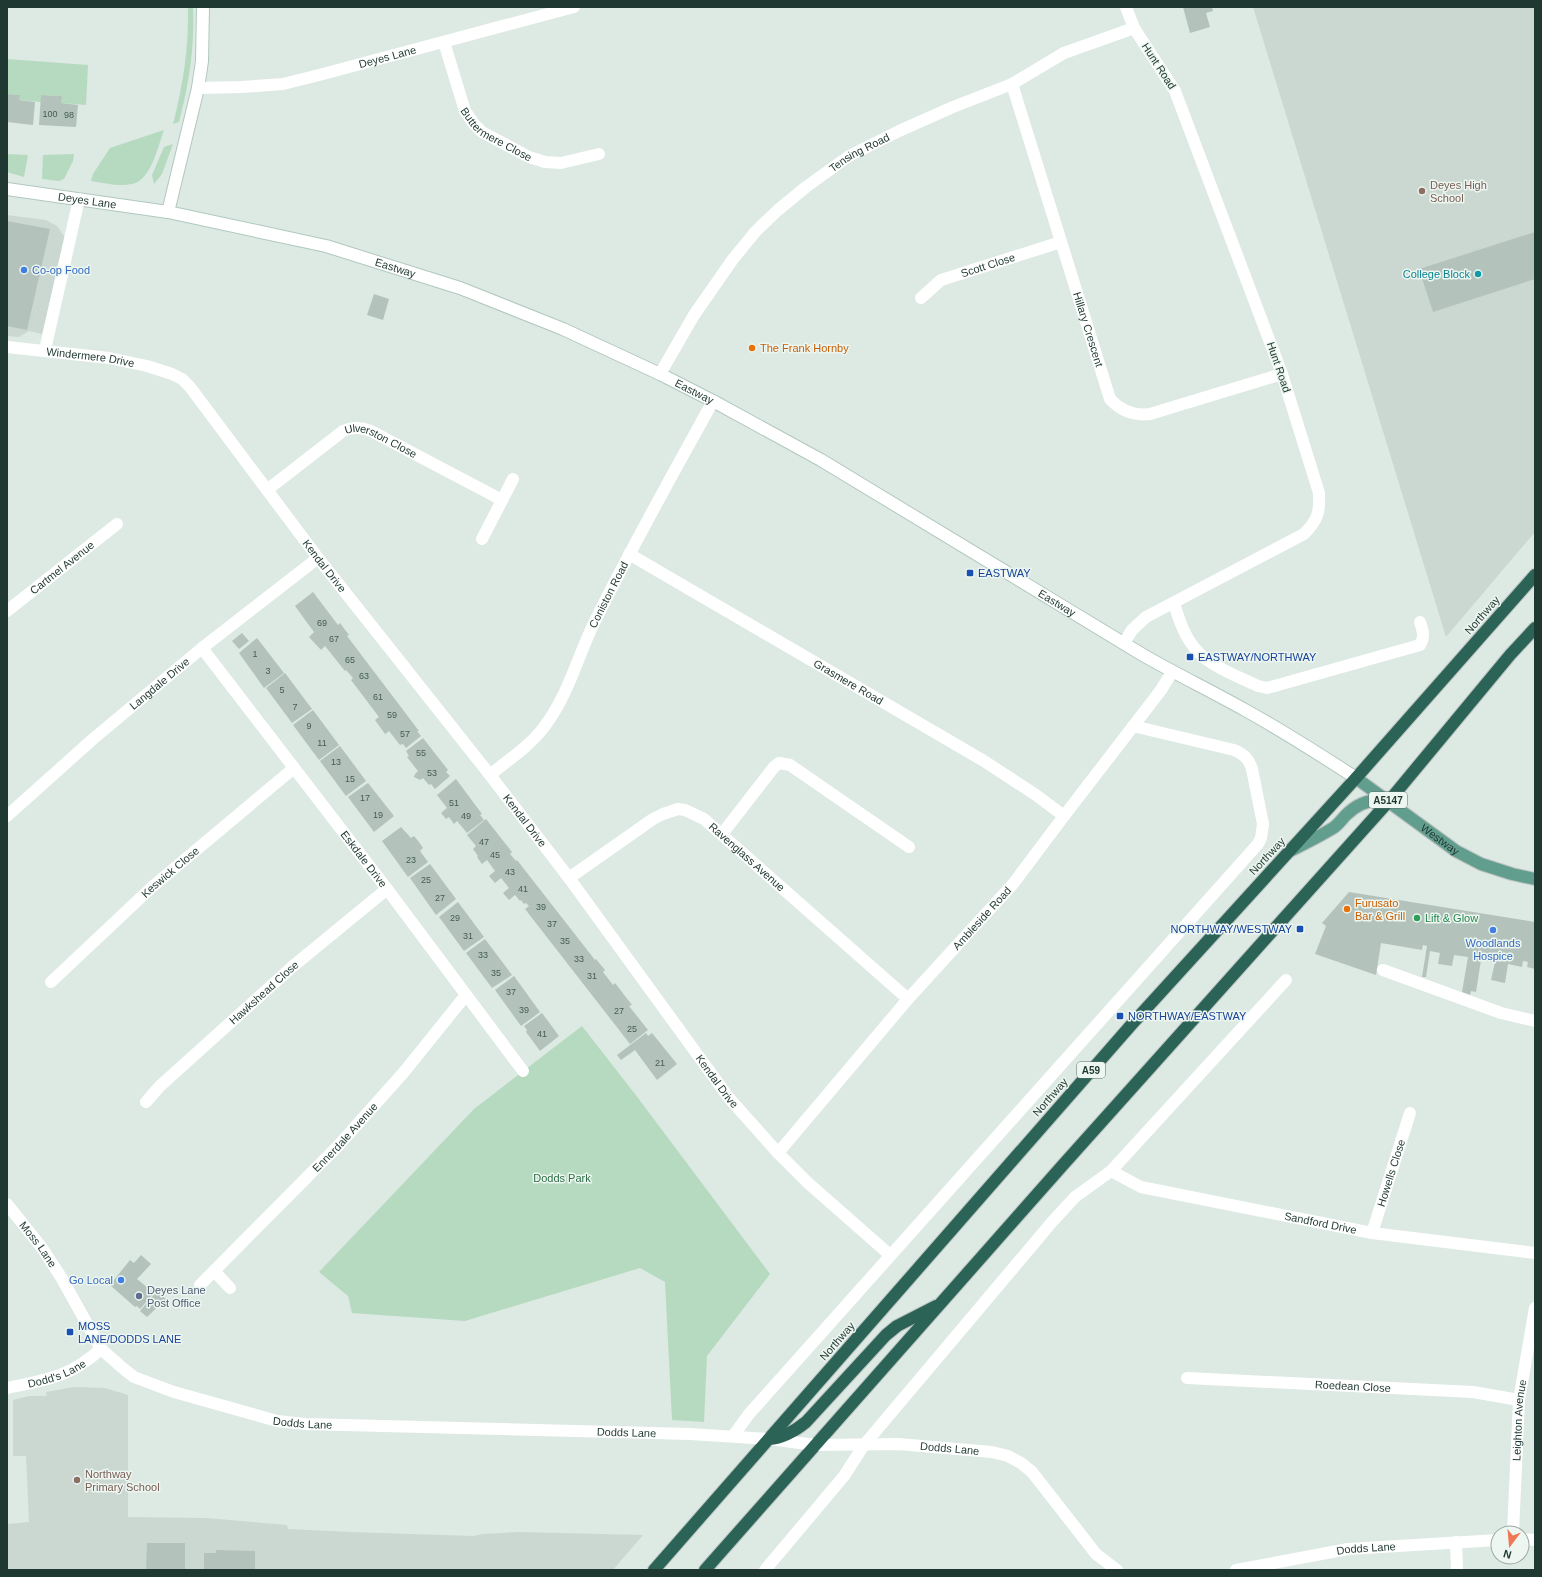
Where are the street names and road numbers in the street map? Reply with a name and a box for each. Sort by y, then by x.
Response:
street label: Hunt Road [1140,41,1178,91]
street label: Deyes Lane [357,43,417,70]
street label: Buttermere Close [458,105,534,163]
street label: Tensing Road [827,131,891,174]
street label: Deyes Lane [57,190,117,211]
street label: Scott Close [959,251,1016,279]
street label: Eastway [374,256,418,280]
street label: Hillary Crescent [1071,291,1106,368]
street label: Hunt Road [1265,340,1293,394]
street label: Windermere Drive [46,345,135,369]
street label: Eastway [673,377,716,407]
street label: Ulverston Close [343,422,419,460]
street label: Kendal Drive [300,537,349,594]
street label: Cartmel Avenue [28,539,96,597]
street label: Coniston Road [587,559,630,630]
street label: Eastway [1036,587,1078,619]
street label: Northway [1462,593,1502,636]
street label: Langdale Drive [127,655,192,712]
street label: Grasmere Road [812,657,885,707]
street label: Kendal Drive [501,792,549,849]
road number: A5147 [1369,792,1407,808]
street label: Ravenglass Avenue [707,820,787,894]
street label: Westway [1419,821,1462,858]
street label: Eskdale Drive [339,828,389,890]
street label: Northway [1247,835,1288,877]
street label: Keswick Close [139,844,201,900]
street label: Ambleside Road [950,884,1013,952]
street label: Hawkshead Close [227,958,301,1027]
street label: Kendal Drive [694,1052,741,1110]
road number: A59 [1077,1062,1105,1078]
street label: Northway [1030,1075,1070,1118]
street label: Ennerdale Avenue [310,1100,380,1174]
street label: Howells Close [1375,1138,1407,1208]
street label: Sandford Drive [1283,1210,1358,1236]
street label: Moss Lane [17,1219,59,1269]
street label: Northway [817,1319,857,1362]
street label: Dodd's Lane [27,1357,88,1390]
street label: Roedean Close [1315,1378,1391,1394]
street label: Leighton Avenue [1510,1378,1528,1461]
street label: Dodds Lane [272,1415,332,1431]
street label: Dodds Lane [597,1426,656,1439]
street label: Dodds Lane [920,1440,980,1457]
street label: Dodds Lane [1335,1540,1396,1557]

